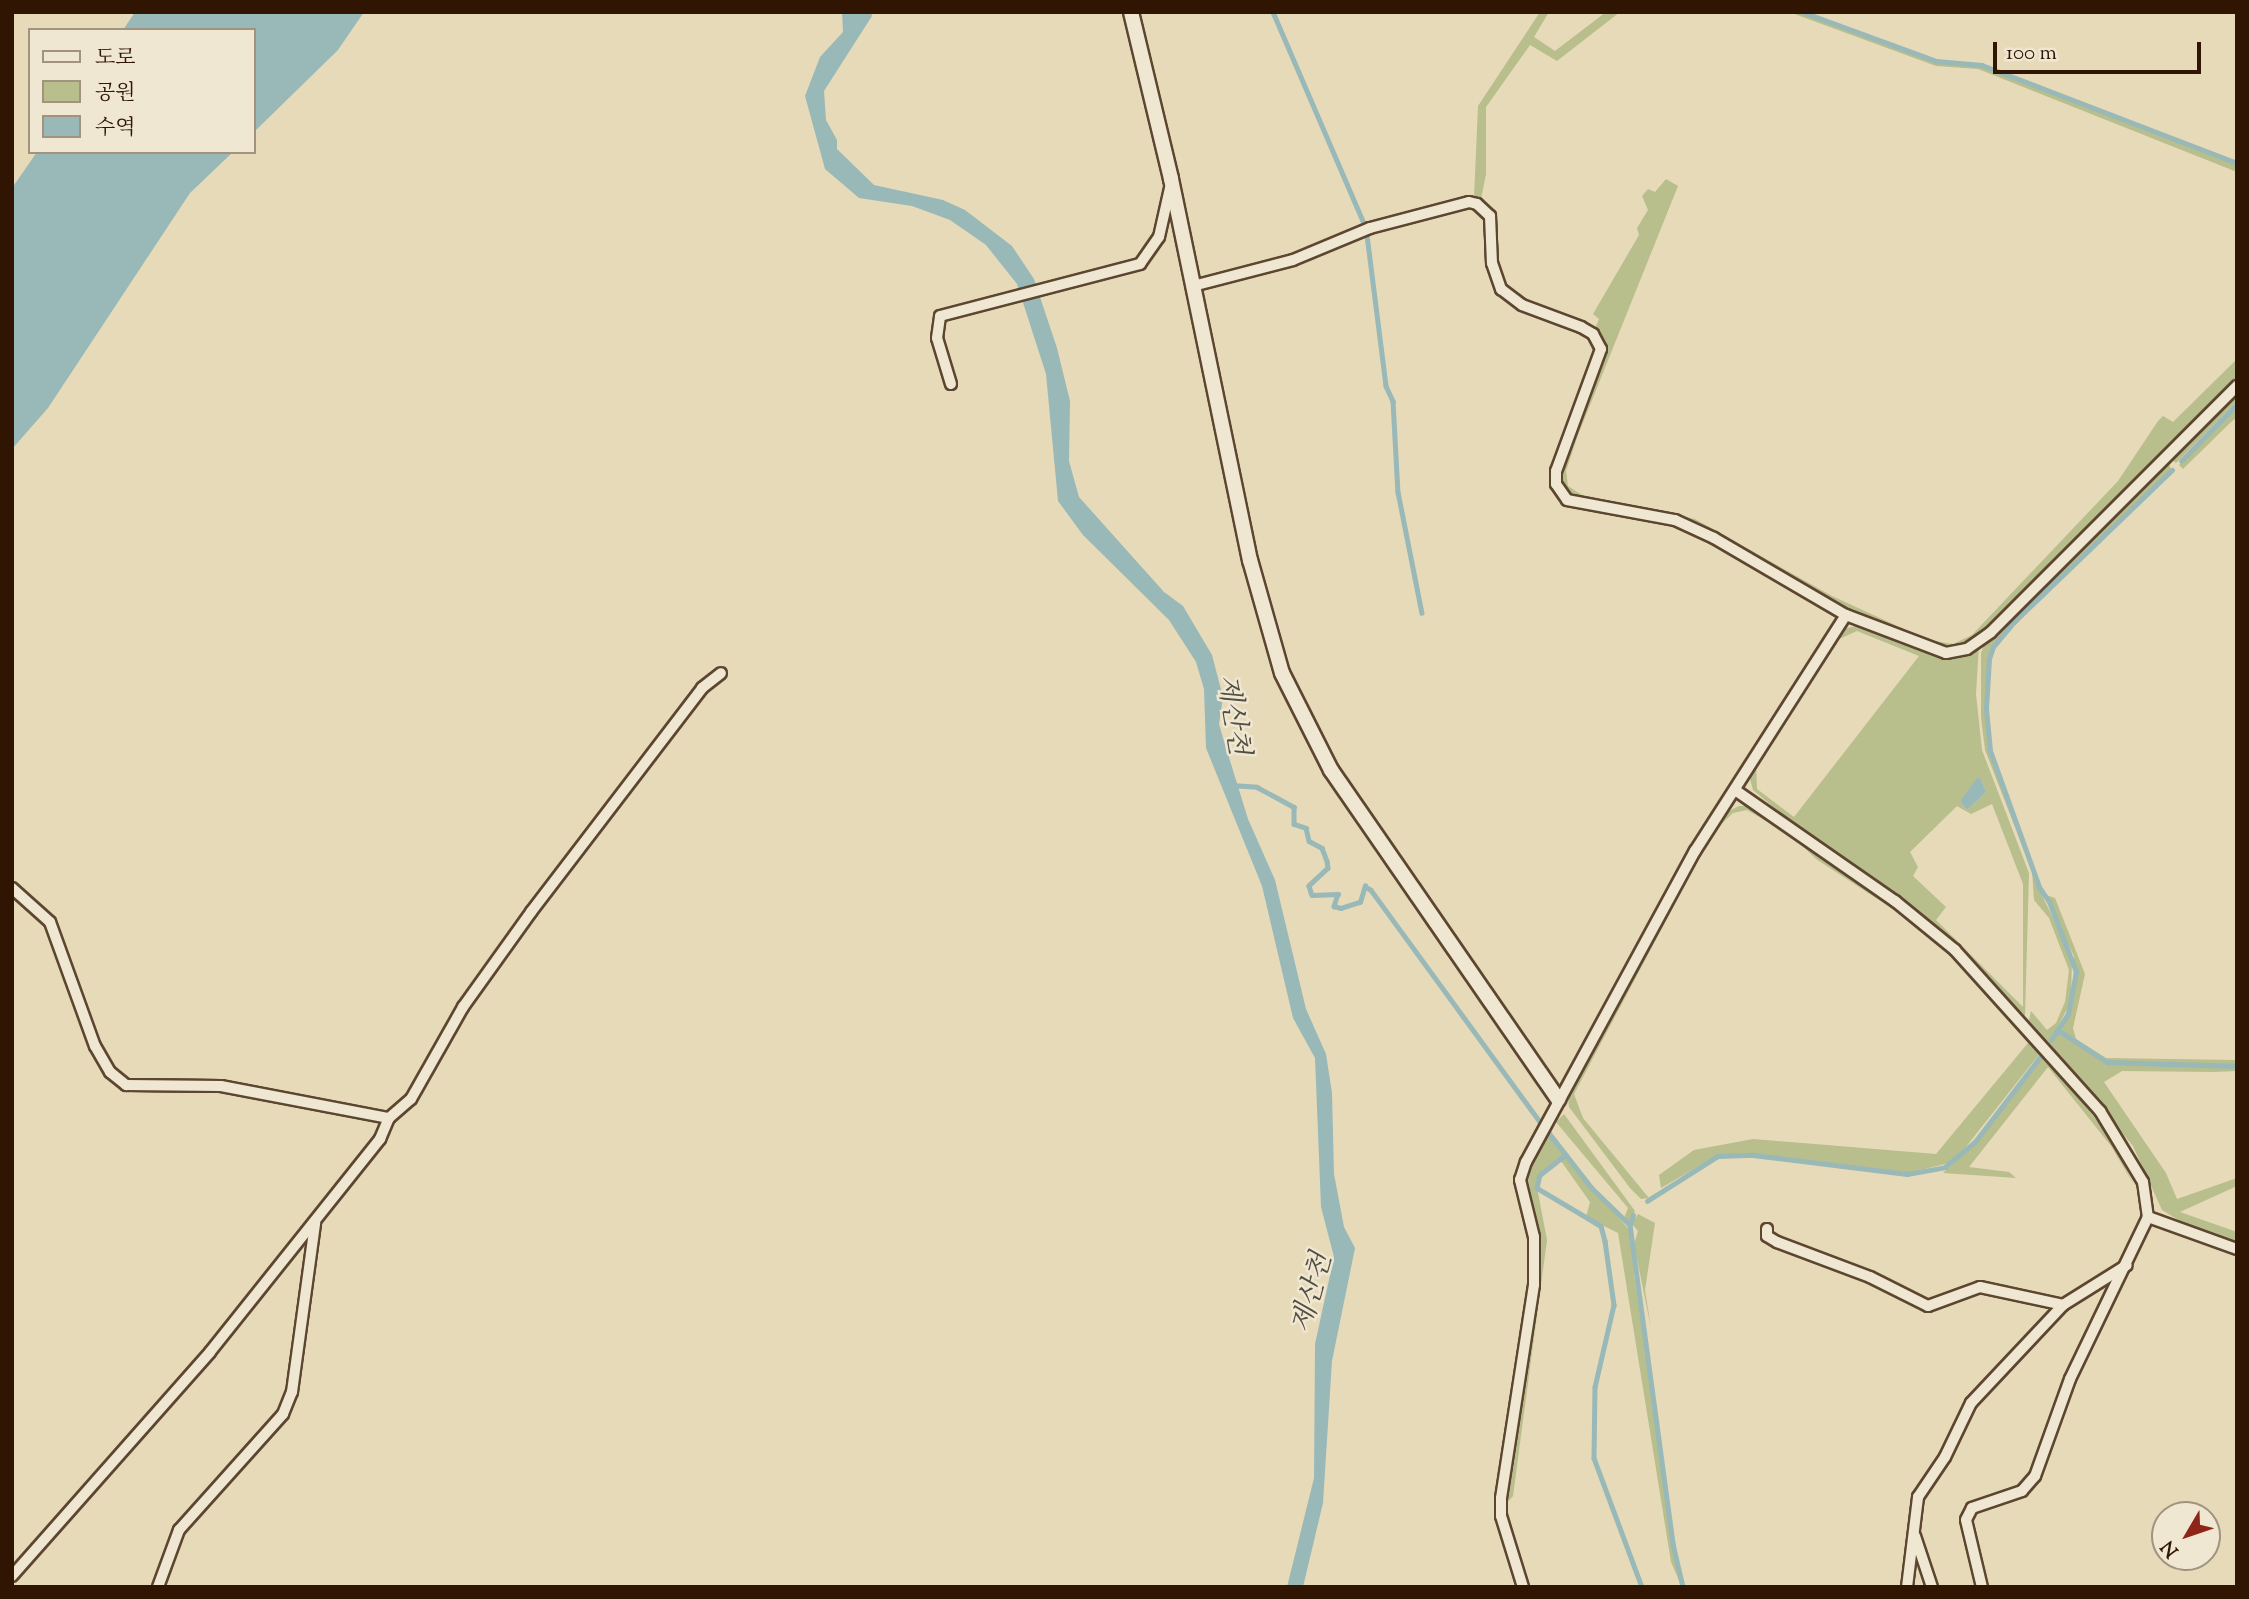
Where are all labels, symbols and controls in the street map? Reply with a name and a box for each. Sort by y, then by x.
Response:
legend [28,28,256,154]
scale bar [1997,28,2205,72]
text: 100 m [2006,39,2057,69]
text: 도로 [95,44,136,74]
text: 공원 [95,79,136,109]
text: 수역 [95,114,136,144]
water label: 제산천 [1209,672,1255,758]
water label: 제산천 [1286,1249,1340,1337]
north arrow [2151,1501,2221,1571]
text: N [2156,1534,2186,1563]

